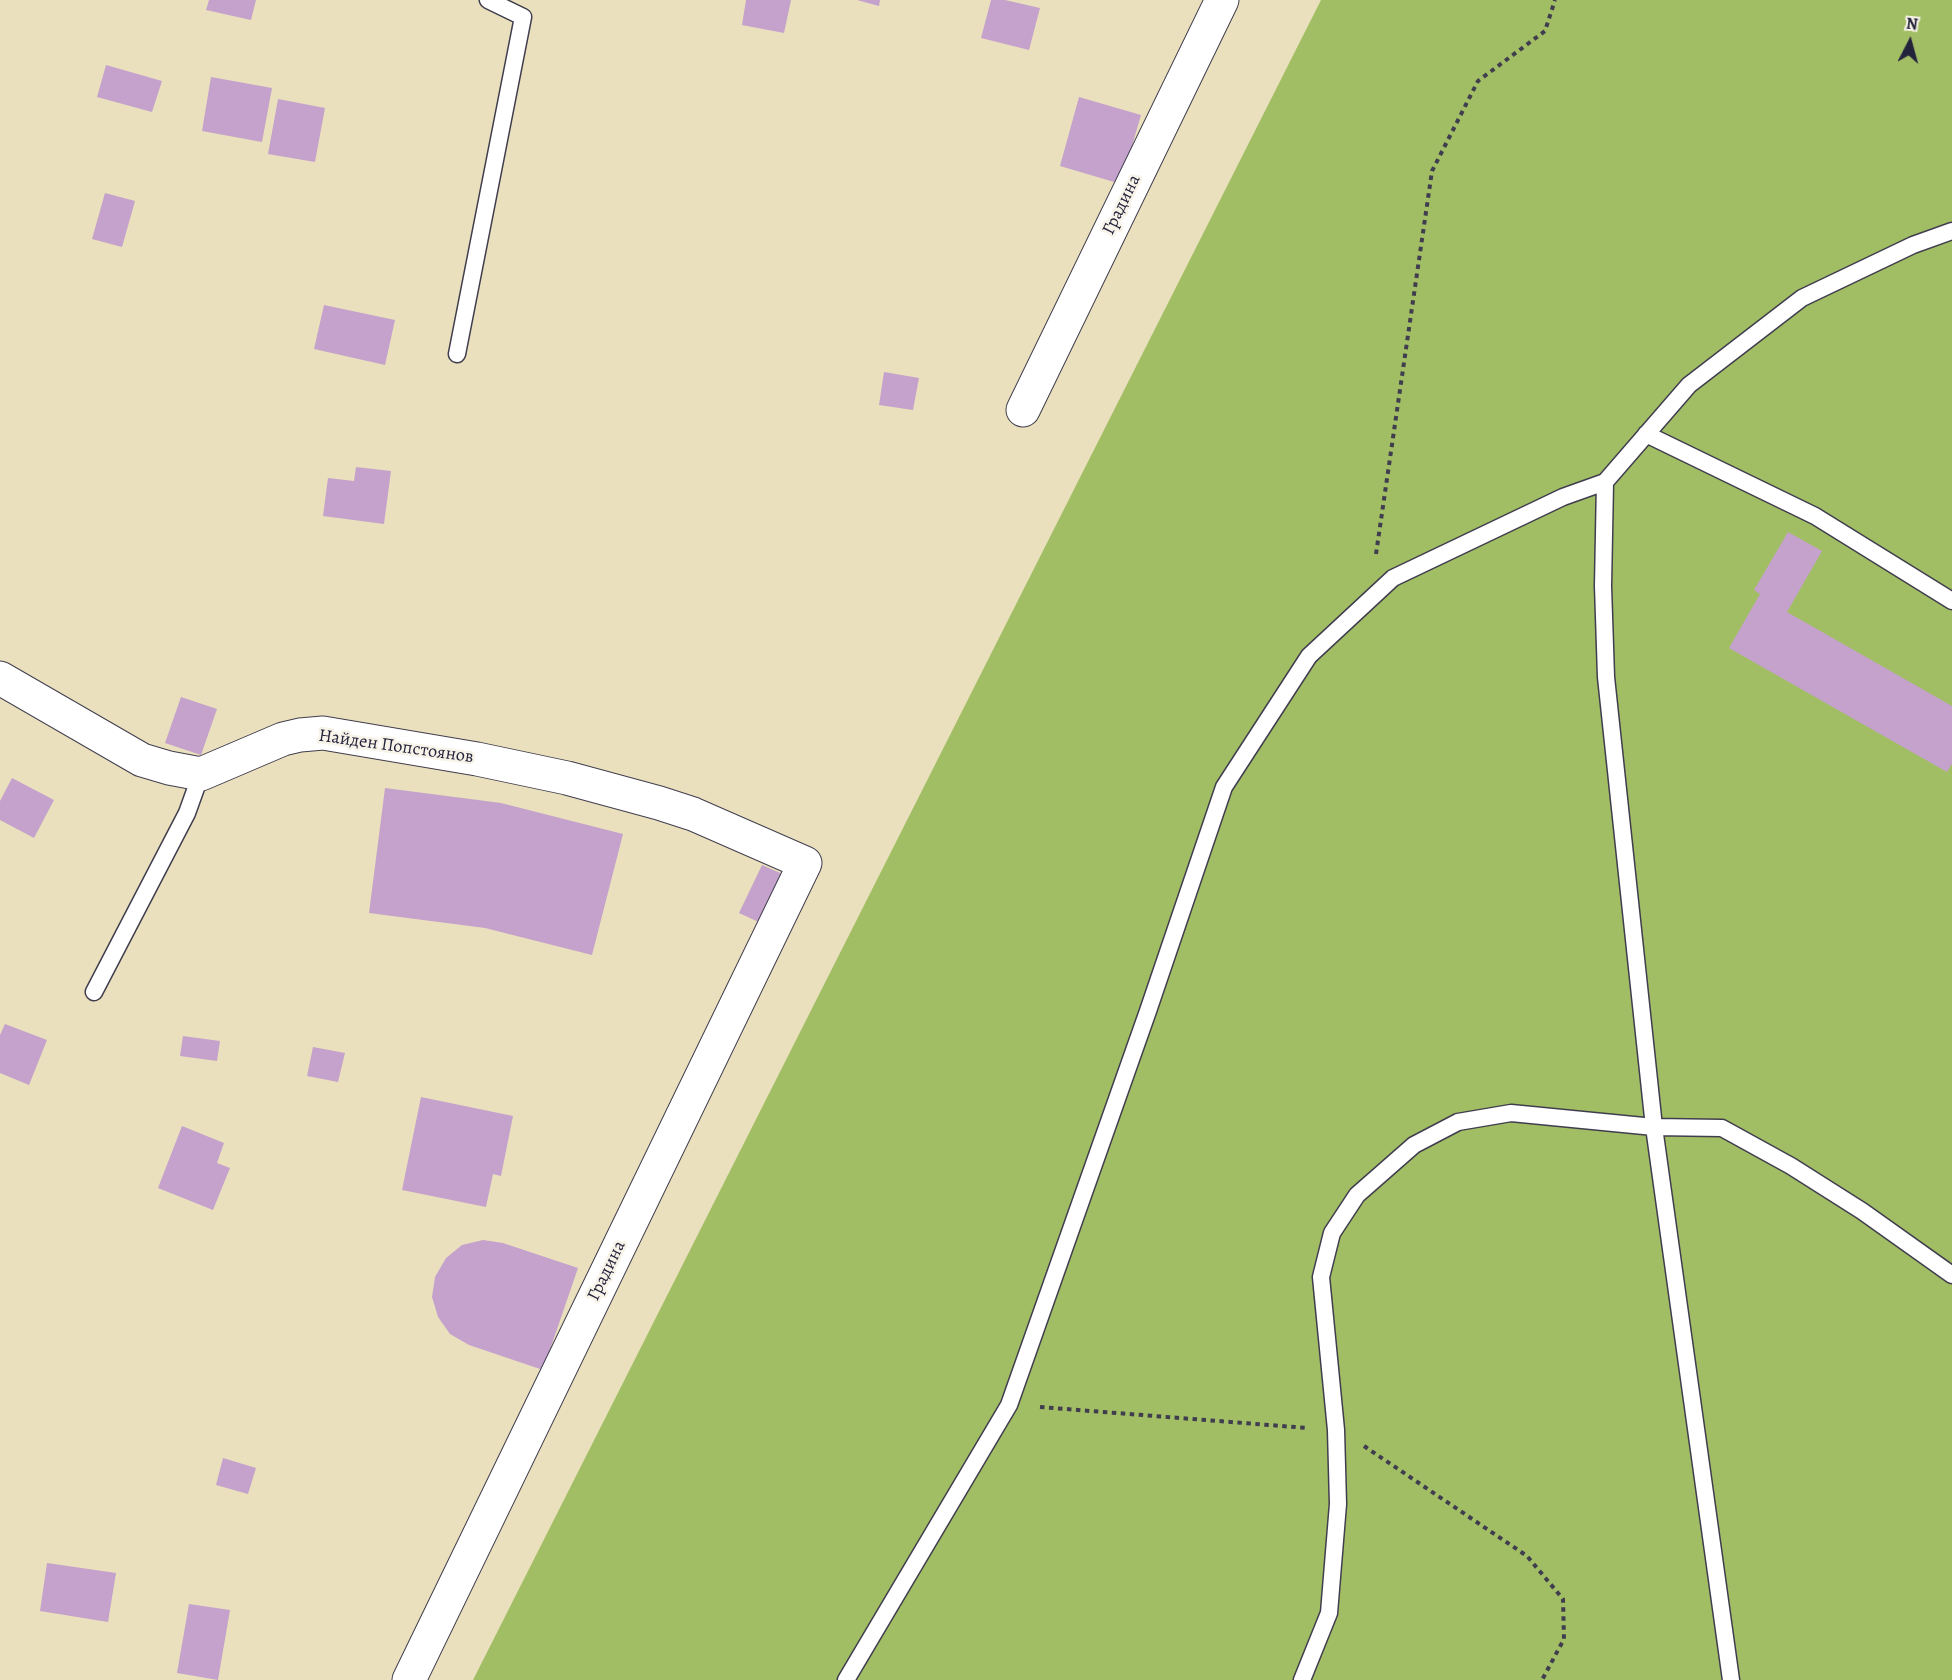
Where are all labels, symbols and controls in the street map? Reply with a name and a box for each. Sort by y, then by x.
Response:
north arrow [1880,12,1940,72]
text: N [1905,13,1919,36]
street label: Градина [1098,171,1146,239]
street label: Найден Попстоянов [317,725,475,769]
street label: Градина [583,1237,631,1305]

